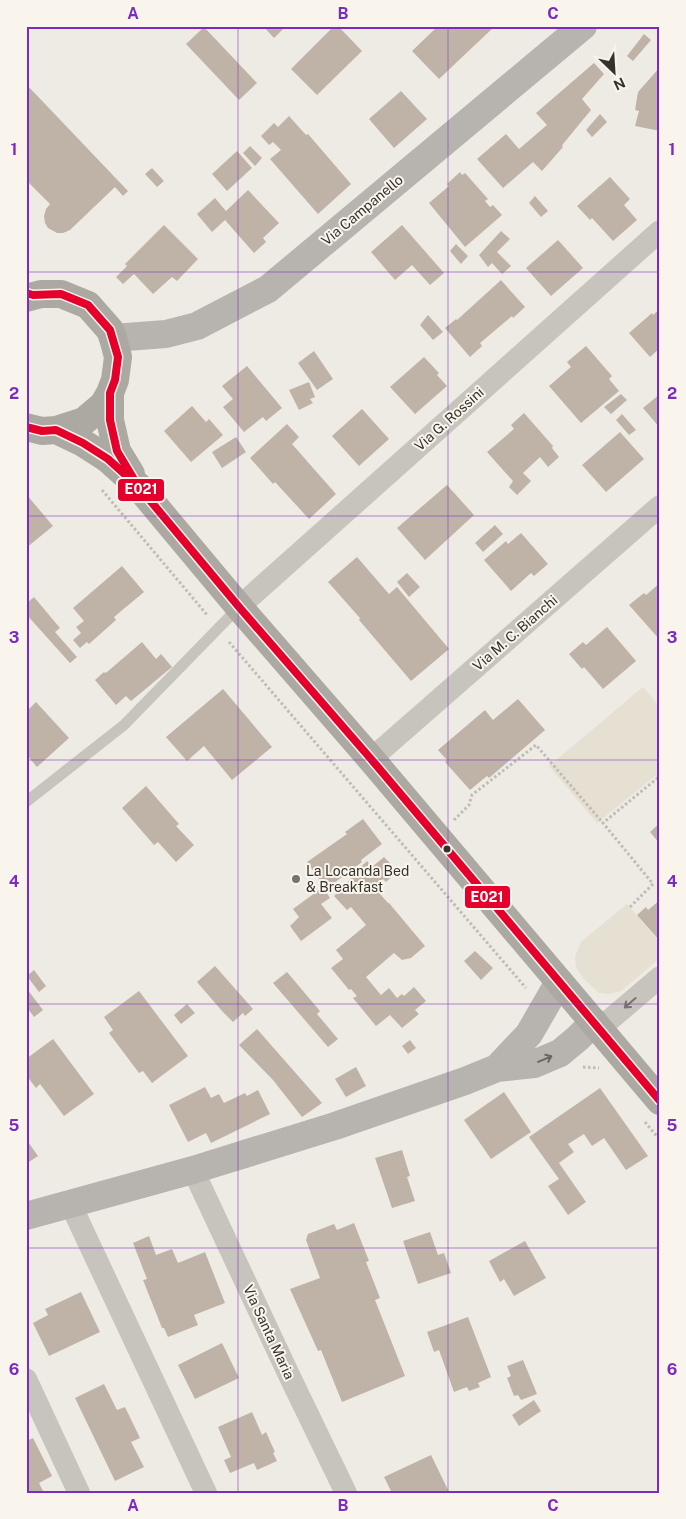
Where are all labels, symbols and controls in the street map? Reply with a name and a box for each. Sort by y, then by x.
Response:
text: A [127,4,139,23]
text: B [338,4,349,23]
text: C [547,4,559,23]
north arrow [588,48,638,98]
text: N [611,74,628,93]
text: 1 [11,140,17,159]
text: 1 [669,140,675,159]
street label: Via Campanello [318,171,406,249]
text: 2 [9,384,19,403]
street label: Via G. Rossini [411,384,487,454]
text: 2 [667,384,677,403]
line badge: E021 [117,478,165,502]
text: E021 [125,481,157,497]
street label: Via M. C. Bianchi [470,592,560,674]
text: 3 [9,628,19,647]
text: 3 [667,628,677,647]
unlabelled marker [442,844,452,854]
place label: La Locanda Bed & Breakfast [306,863,409,895]
text: 4 [9,872,20,891]
text: 4 [667,872,678,891]
marker: La Locanda Bed & Breakfast [290,873,302,885]
line badge: E021 [464,885,511,909]
text: E021 [471,889,503,905]
one-way arrow [623,997,636,1009]
one-way arrow [537,1054,552,1064]
text: 5 [9,1116,20,1135]
text: 5 [667,1116,678,1135]
street label: Via Santa Maria [240,1282,298,1382]
text: 6 [9,1360,19,1379]
text: 6 [667,1360,677,1379]
text: A [127,1496,139,1515]
text: B [338,1496,349,1515]
text: C [547,1496,559,1515]

